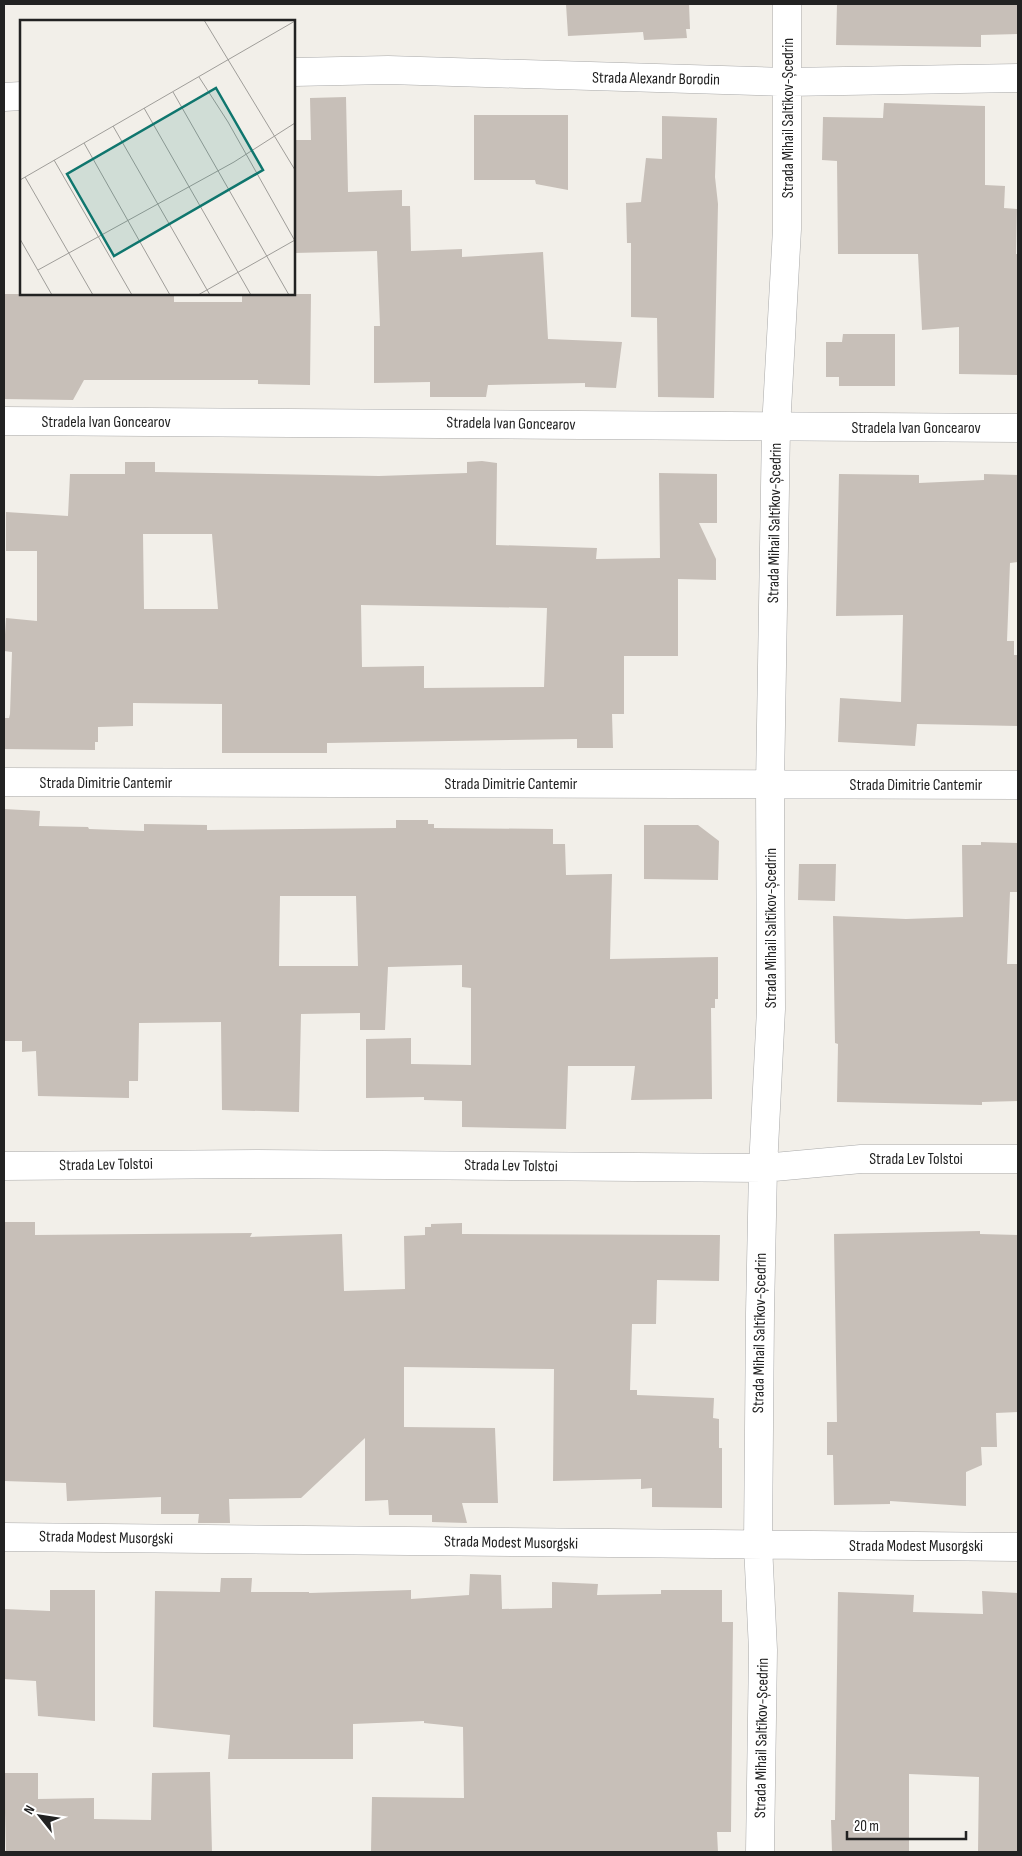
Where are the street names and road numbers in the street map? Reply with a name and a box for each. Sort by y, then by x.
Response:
street label: Strada Mihail Saltîkov-Șcedrin [779,38,798,198]
street label: Strada Alexandr Borodin [592,68,720,90]
street label: Stradela Ivan Goncearov [41,413,171,432]
street label: Stradela Ivan Goncearov [446,413,576,435]
street label: Stradela Ivan Goncearov [851,419,981,438]
street label: Strada Mihail Saltîkov-Șcedrin [764,443,786,603]
street label: Strada Dimitrie Cantemir [40,774,173,793]
street label: Strada Dimitrie Cantemir [445,775,578,794]
street label: Strada Dimitrie Cantemir [850,776,983,795]
street label: Strada Mihail Saltîkov-Șcedrin [762,848,781,1008]
street label: Strada Lev Tolstoi [869,1150,963,1169]
street label: Strada Lev Tolstoi [59,1155,153,1175]
street label: Strada Lev Tolstoi [464,1156,558,1176]
street label: Strada Mihail Saltîkov-Șcedrin [749,1253,771,1413]
street label: Strada Modest Musorgski [39,1527,173,1549]
street label: Strada Modest Musorgski [444,1532,578,1554]
street label: Strada Modest Musorgski [849,1537,983,1556]
street label: Strada Mihail Saltîkov-Șcedrin [751,1658,773,1818]

